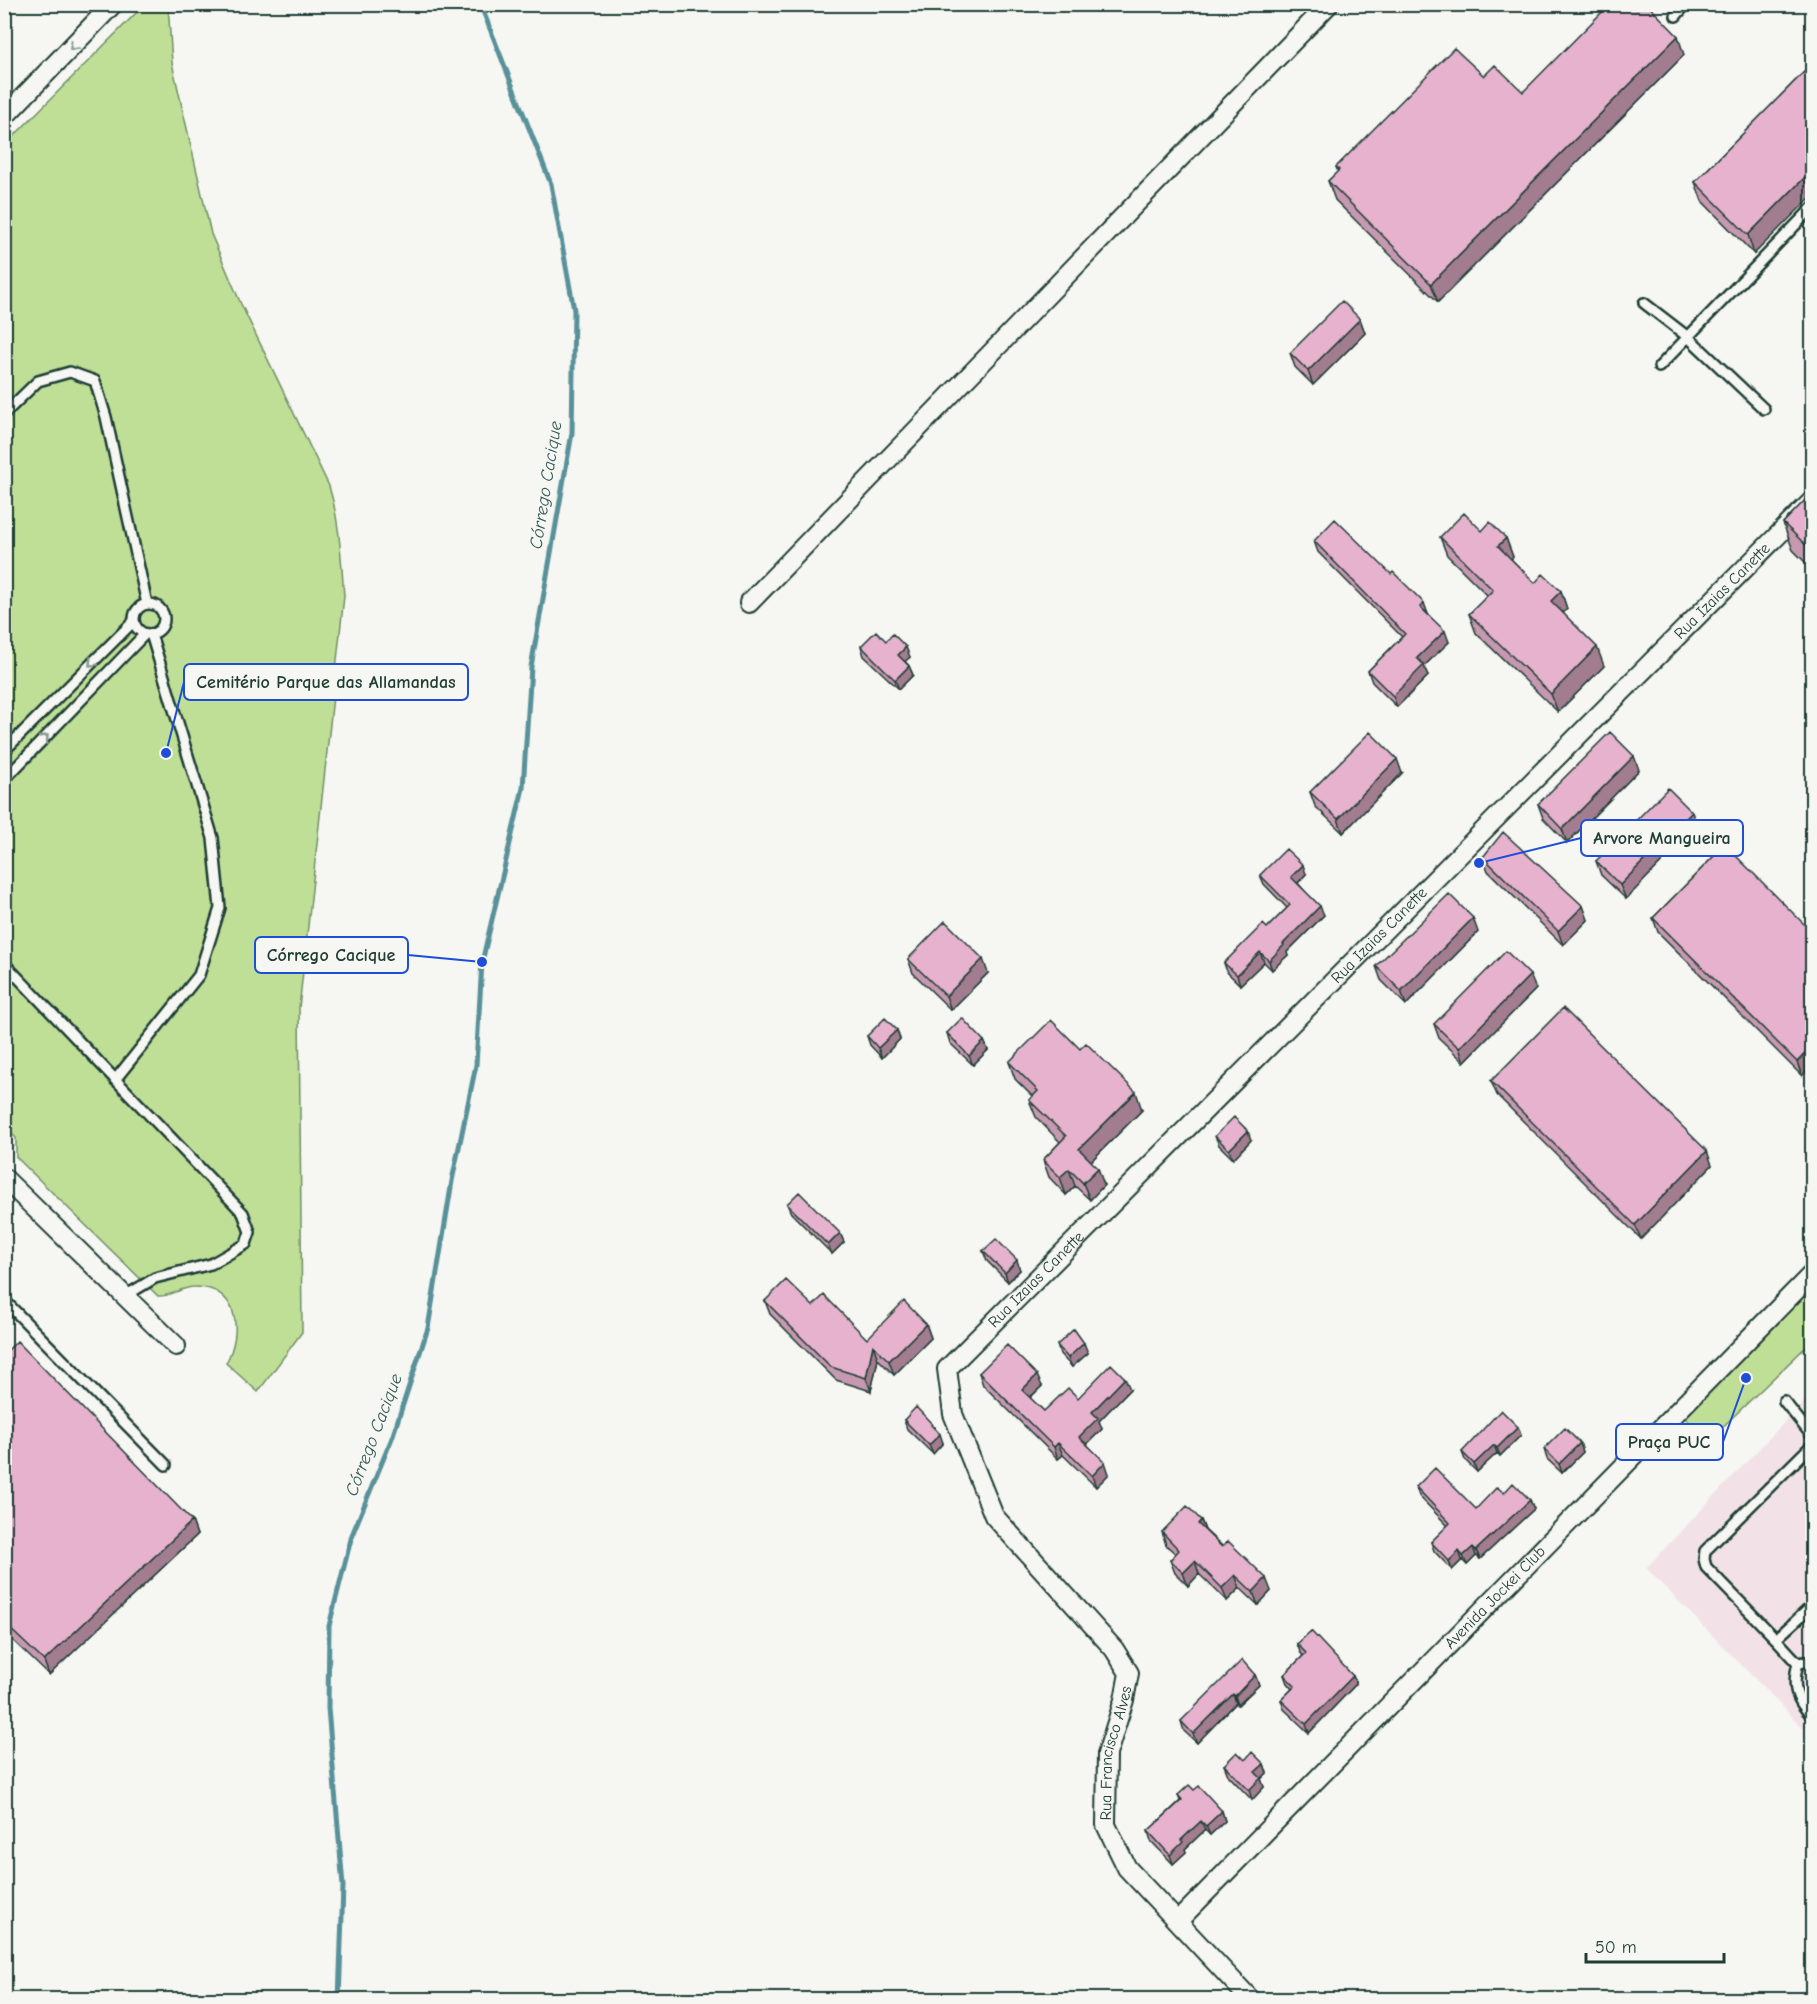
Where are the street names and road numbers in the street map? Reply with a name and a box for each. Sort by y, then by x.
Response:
street label: Rua Izaias Canette [1671,539,1774,643]
street label: Rua Izaias Canette [1328,884,1431,987]
street label: Rua Izaias Canette [984,1228,1088,1331]
street label: Avenida Jockei Club [1441,1542,1549,1652]
street label: Rua Francisco Alves [1097,1684,1135,1821]

